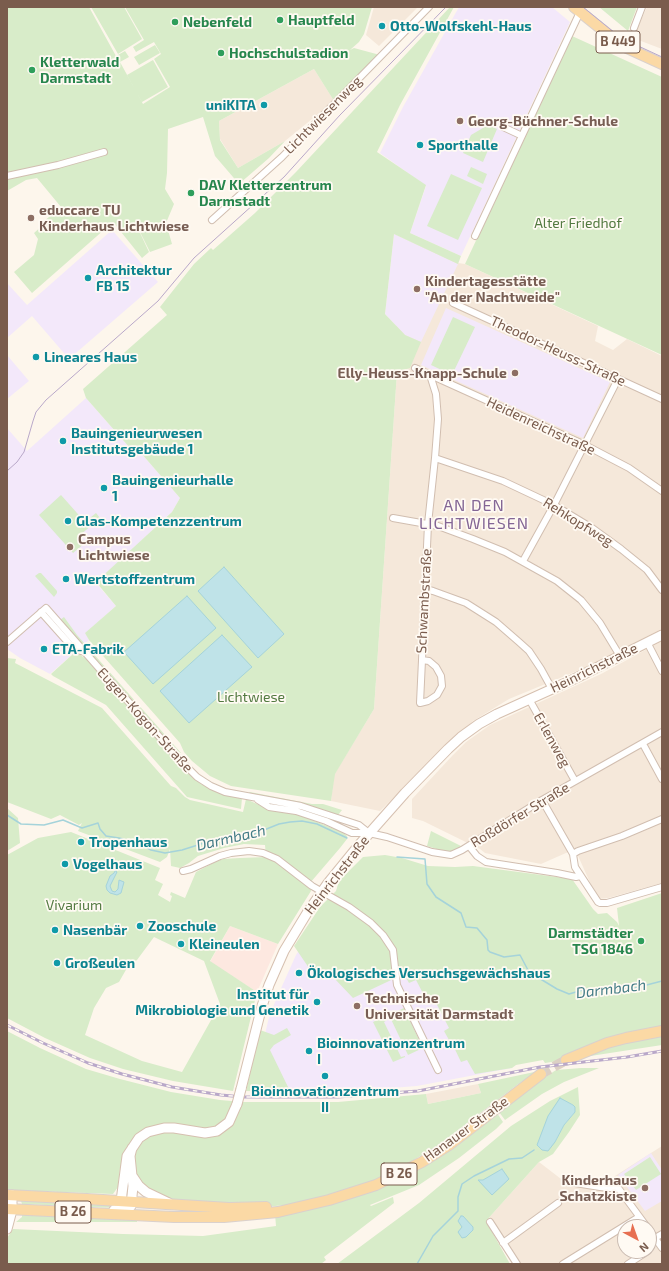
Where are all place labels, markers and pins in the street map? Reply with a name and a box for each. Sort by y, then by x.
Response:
place label: Hauptfeld [288,12,355,28]
place label: Nebenfeld [183,14,252,30]
marker: Hauptfeld [275,15,285,25]
marker: Nebenfeld [170,17,180,27]
place label: Otto-Wolfskehl-Haus [390,18,532,34]
marker: Otto-Wolfskehl-Haus [377,21,387,31]
place label: Hochschulstadion [229,45,348,61]
marker: Hochschulstadion [216,48,226,58]
place label: Kletterwald Darmstadt [40,54,119,86]
marker: Kletterwald Darmstadt [27,65,37,75]
place label: uniKITA [206,97,256,113]
marker: uniKITA [259,100,269,110]
place label: Georg-Büchner-Schule [468,113,618,129]
marker: Georg-Büchner-Schule [455,116,465,126]
place label: Sporthalle [428,137,498,153]
marker: Sporthalle [415,140,425,150]
place label: DAV Kletterzentrum Darmstadt [199,177,332,210]
marker: DAV Kletterzentrum Darmstadt [186,188,196,198]
place label: educcare TU Kinderhaus Lichtwiese [39,202,189,234]
marker: educcare TU Kinderhaus Lichtwiese [26,213,36,223]
place label: Architektur FB 15 [96,262,172,294]
marker: Architektur FB 15 [83,273,93,283]
place label: Kindertagesstätte "An der Nachtweide" [425,273,560,306]
marker: Kindertagesstätte "An der Nachtweide" [412,284,422,294]
place label: Lineares Haus [44,349,137,365]
marker: Lineares Haus [31,352,41,362]
place label: Elly-Heuss-Knapp-Schule [338,365,507,381]
marker: Elly-Heuss-Knapp-Schule [510,368,520,378]
place label: Bauingenieurwesen Institutsgebäude 1 [71,425,202,458]
marker: Bauingenieurwesen Institutsgebäude 1 [58,436,68,446]
place label: Bauingenieurhalle 1 [112,472,233,504]
marker: Bauingenieurhalle 1 [99,483,109,493]
place label: Glas-Kompetenzzentrum [76,513,242,529]
marker: Glas-Kompetenzzentrum [63,516,73,526]
place label: Campus Lichtwiese [78,531,150,564]
marker: Campus Lichtwiese [65,542,75,552]
place label: Wertstoffzentrum [74,571,195,587]
marker: Wertstoffzentrum [61,574,71,584]
place label: ETA-Fabrik [52,641,124,657]
marker: ETA-Fabrik [39,644,49,654]
place label: Tropenhaus [89,834,167,850]
marker: Tropenhaus [76,837,86,847]
place label: Vogelhaus [73,856,142,872]
marker: Vogelhaus [60,859,70,869]
place label: Zooschule [148,918,216,934]
marker: Zooschule [135,921,145,931]
place label: Nasenbär [63,922,127,938]
marker: Nasenbär [50,925,60,935]
place label: Darmstädter TSG 1846 [548,925,633,958]
place label: Kleineulen [189,936,260,952]
marker: Darmstädter TSG 1846 [636,936,646,946]
marker: Kleineulen [176,939,186,949]
place label: Großeulen [65,955,135,971]
marker: Großeulen [52,958,62,968]
place label: Ökologisches Versuchsgewächshaus [307,965,550,981]
marker: Ökologisches Versuchsgewächshaus [294,968,304,978]
place label: Institut für Mikrobiologie und Genetik [135,986,309,1018]
place label: Technische Universität Darmstadt [365,990,513,1022]
marker: Institut für Mikrobiologie und Genetik [312,997,322,1007]
marker: Technische Universität Darmstadt [352,1001,362,1011]
place label: Bioinnovationzentrum I [317,1035,465,1068]
marker: Bioinnovationzentrum I [304,1046,314,1056]
marker: Bioinnovationzentrum II [320,1071,330,1081]
place label: Bioinnovationzentrum II [251,1083,399,1116]
place label: Kinderhaus Schatzkiste [559,1172,637,1204]
marker: Kinderhaus Schatzkiste [640,1183,650,1193]

